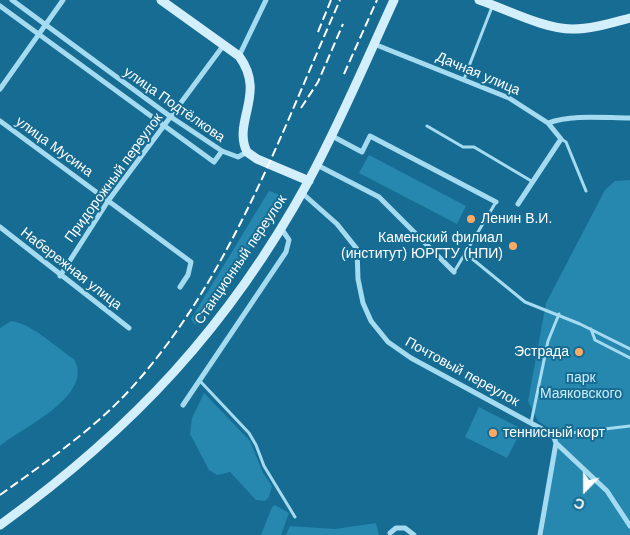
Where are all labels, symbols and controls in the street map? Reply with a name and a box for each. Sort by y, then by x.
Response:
street label: Дачная улица [433,49,523,99]
street label: улица Подтёлкова [120,64,228,146]
street label: Придорожный переулок [61,110,167,246]
street label: улица Мусина [12,113,96,181]
street label: Станционный переулок [191,192,291,328]
place label: Ленин В.И. [481,211,552,227]
marker: Ленин В.И. [465,213,477,225]
street label: Набережная улица [17,224,125,314]
place label: Каменский филиал (институт) ЮРГТУ (НПИ) [341,230,503,262]
marker: Каменский филиал (институт) ЮРГТУ (НПИ) [507,240,519,252]
street label: Почтовый переулок [402,334,522,410]
place label: Эстрада [514,344,569,360]
marker: Эстрада [573,346,585,358]
park label: парк Маяковского [540,370,622,402]
place label: теннисный корт [503,425,605,441]
marker: теннисный корт [487,427,499,439]
north arrow [560,465,610,515]
text: С [572,495,587,513]

